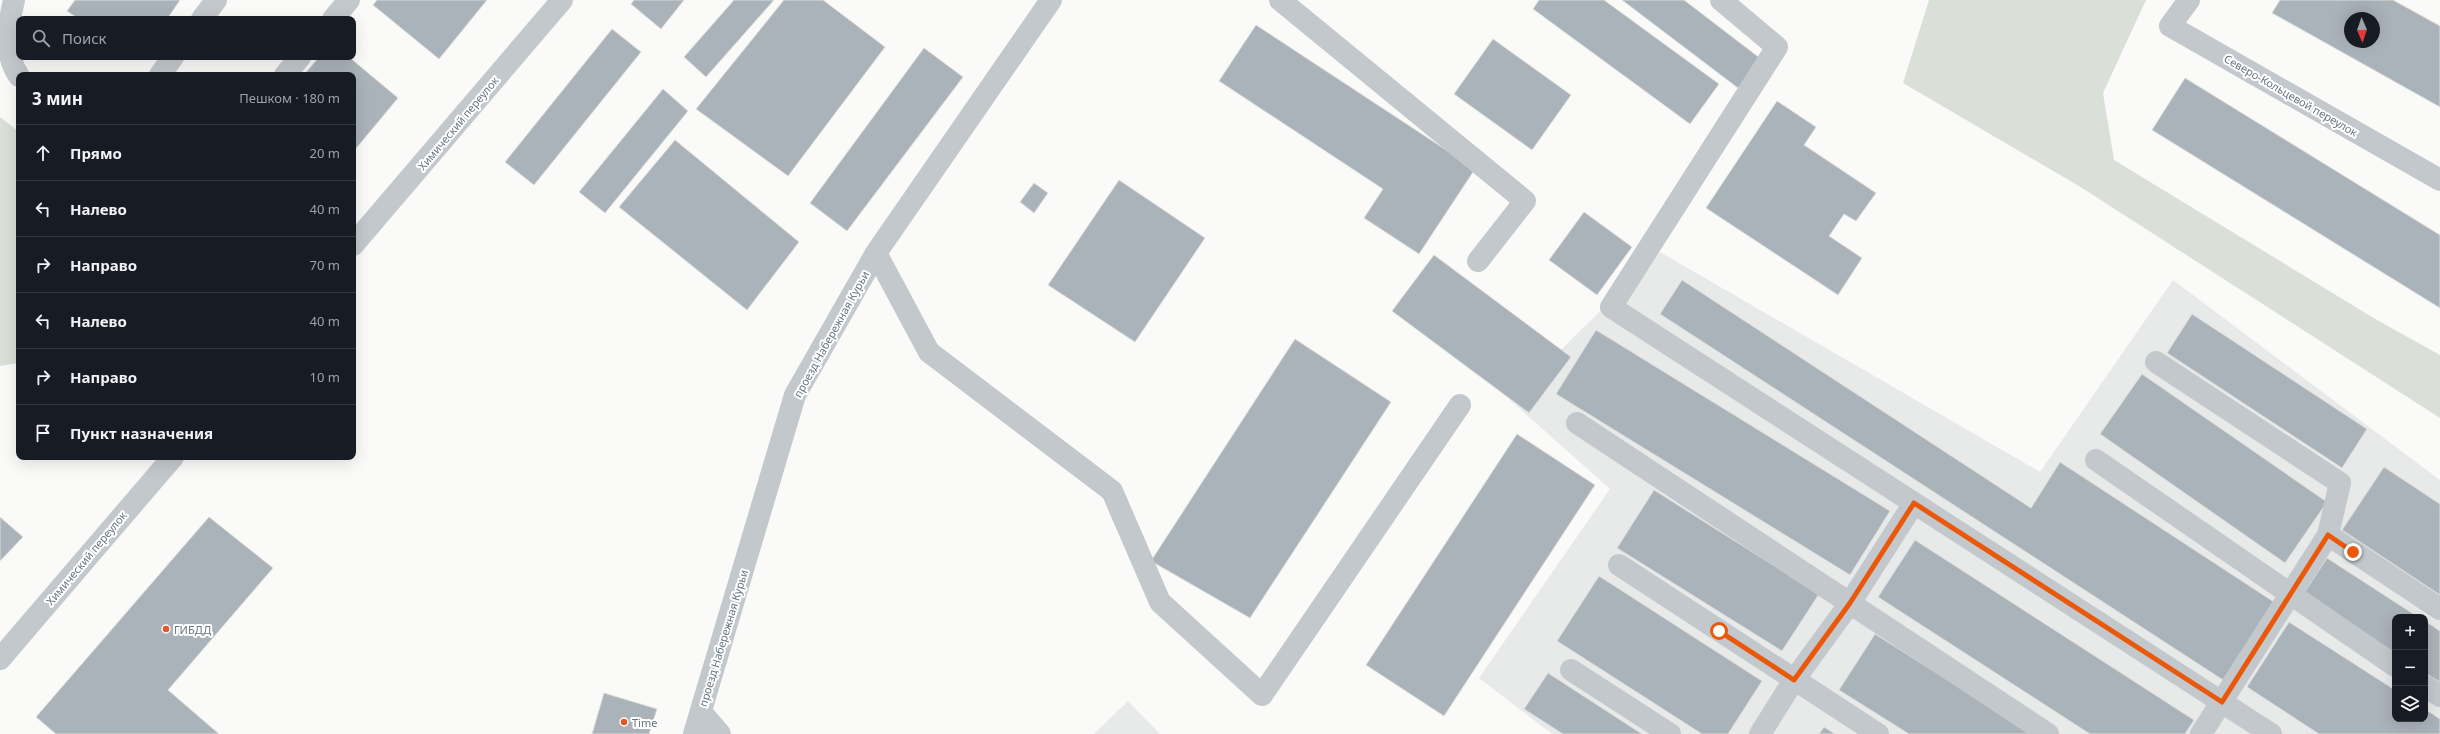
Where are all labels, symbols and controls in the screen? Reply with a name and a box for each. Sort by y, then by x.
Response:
north arrow [2344,12,2380,48]
search box [16,16,356,60]
icon: search [30,27,52,49]
text: Поиск [62,28,107,48]
street label: Северо-Кольцевой переулок [2221,50,2361,140]
street label: Химический переулок [414,73,502,173]
text: 3 мин [32,87,83,110]
text: Пешком · 180 m [239,89,340,107]
icon: ahead [32,142,54,164]
text: Прямо [70,143,122,163]
text: 20 m [310,144,340,162]
icon: left [32,198,54,220]
text: Налево [70,199,127,219]
text: 40 m [310,200,340,218]
icon: right [32,254,54,276]
text: Направо [70,255,137,275]
text: 70 m [310,256,340,274]
street label: проезд Набережная Курьи [790,268,872,400]
icon: left [32,310,54,332]
text: Налево [70,311,127,331]
text: 40 m [310,312,340,330]
icon: right [32,366,54,388]
text: Направо [70,367,137,387]
text: 10 m [310,368,340,386]
icon: arrive [32,422,54,444]
text: Пункт назначения [70,423,213,443]
street label: Химический переулок [42,508,130,608]
route end [2344,543,2362,561]
street label: проезд Набережная Курьи [695,568,751,708]
map controls [2392,614,2428,722]
button: + [2392,614,2428,650]
place label: ГИБДД [174,622,211,637]
route start [1710,622,1728,640]
marker: ГИБДД [161,624,171,634]
button: − [2392,650,2428,686]
button: layers [2392,686,2428,722]
place label: Time [632,715,657,730]
marker: Time [619,717,629,727]

